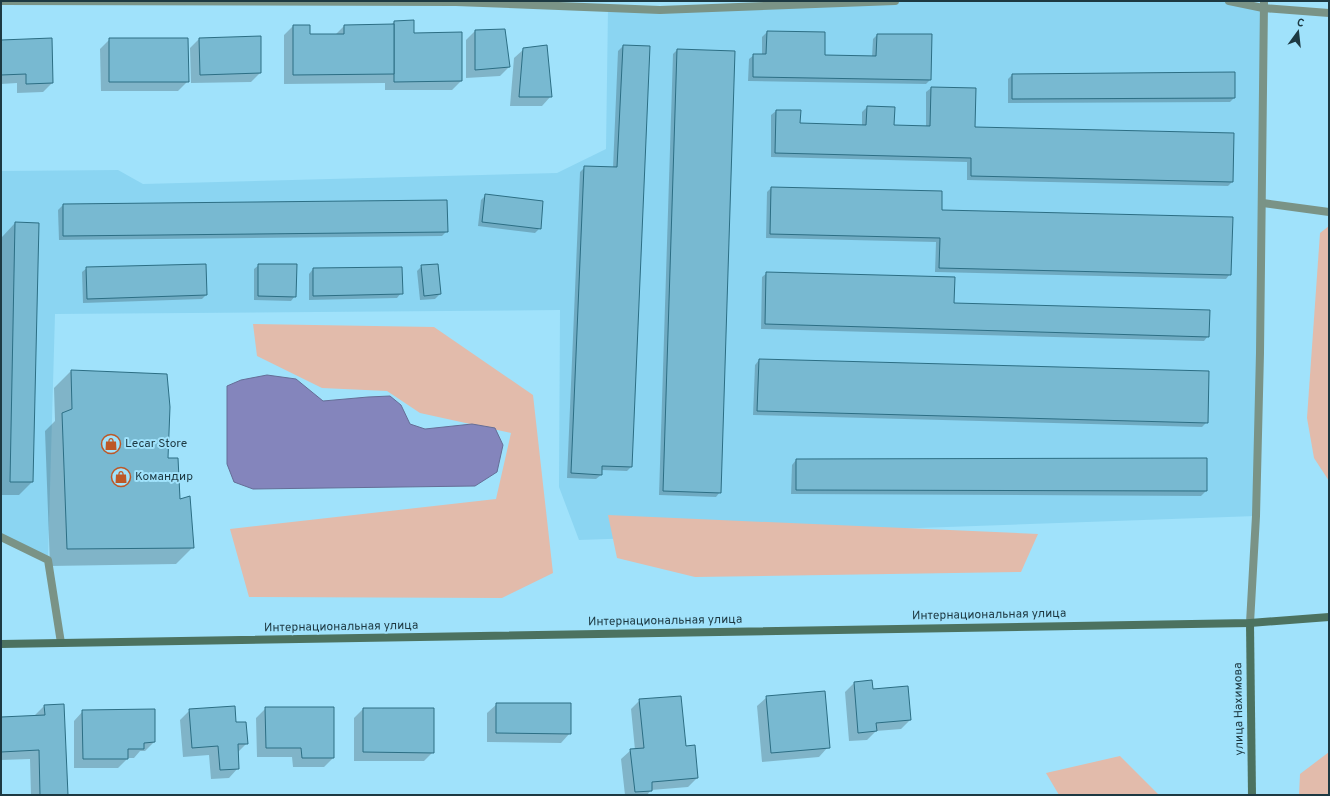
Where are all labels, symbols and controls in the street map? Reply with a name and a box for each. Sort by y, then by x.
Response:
north arrow [1278,12,1318,52]
text: С [1295,16,1306,31]
shop icon: Lecar Store [100,433,122,455]
place label: Lecar Store [125,436,187,452]
shop icon: Командир [110,466,132,488]
place label: Командир [135,469,193,485]
street label: Интернациональная улица [912,606,1066,624]
street label: Интернациональная улица [588,612,742,630]
street label: Интернациональная улица [264,618,418,636]
street label: улица Нахимова [1230,662,1248,756]

